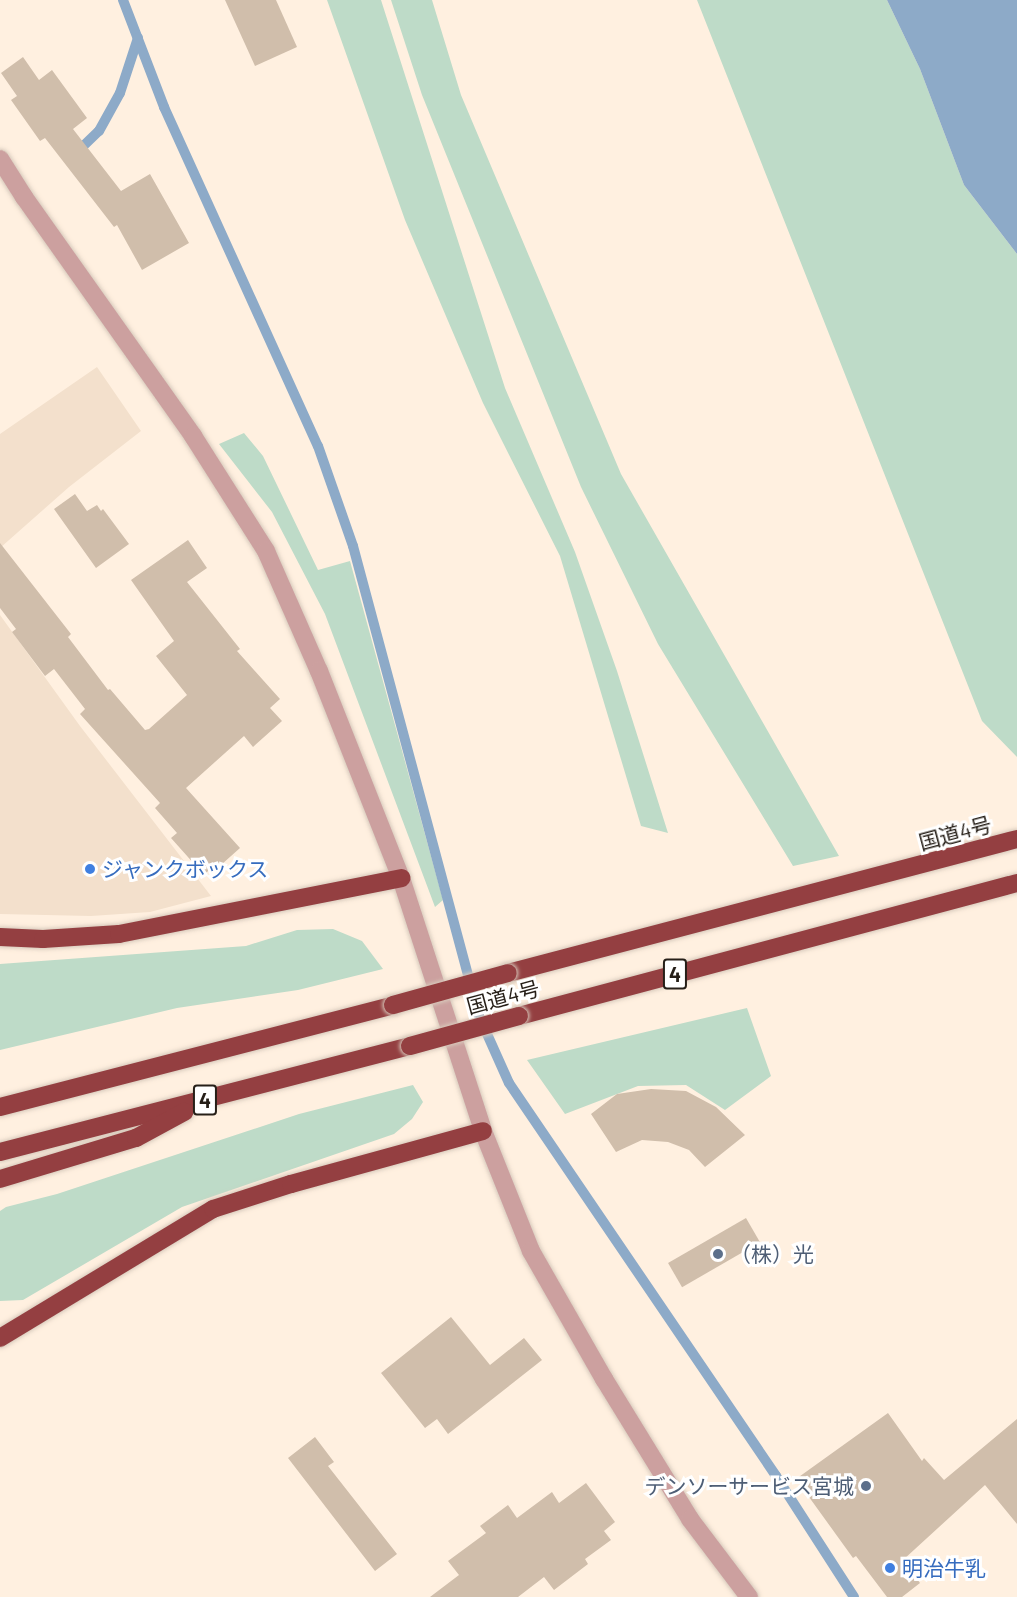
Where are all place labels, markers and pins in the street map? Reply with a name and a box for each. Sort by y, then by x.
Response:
place label: ジャンクボックス [102,856,270,882]
marker: ジャンクボックス [83,862,97,876]
place label: （株）光 [730,1241,814,1267]
marker: （株）光 [711,1247,725,1261]
place label: デンソーサービス宮城 [644,1473,854,1499]
marker: デンソーサービス宮城 [859,1479,873,1493]
place label: 明治牛乳 [902,1555,986,1581]
marker: 明治牛乳 [883,1561,897,1575]

